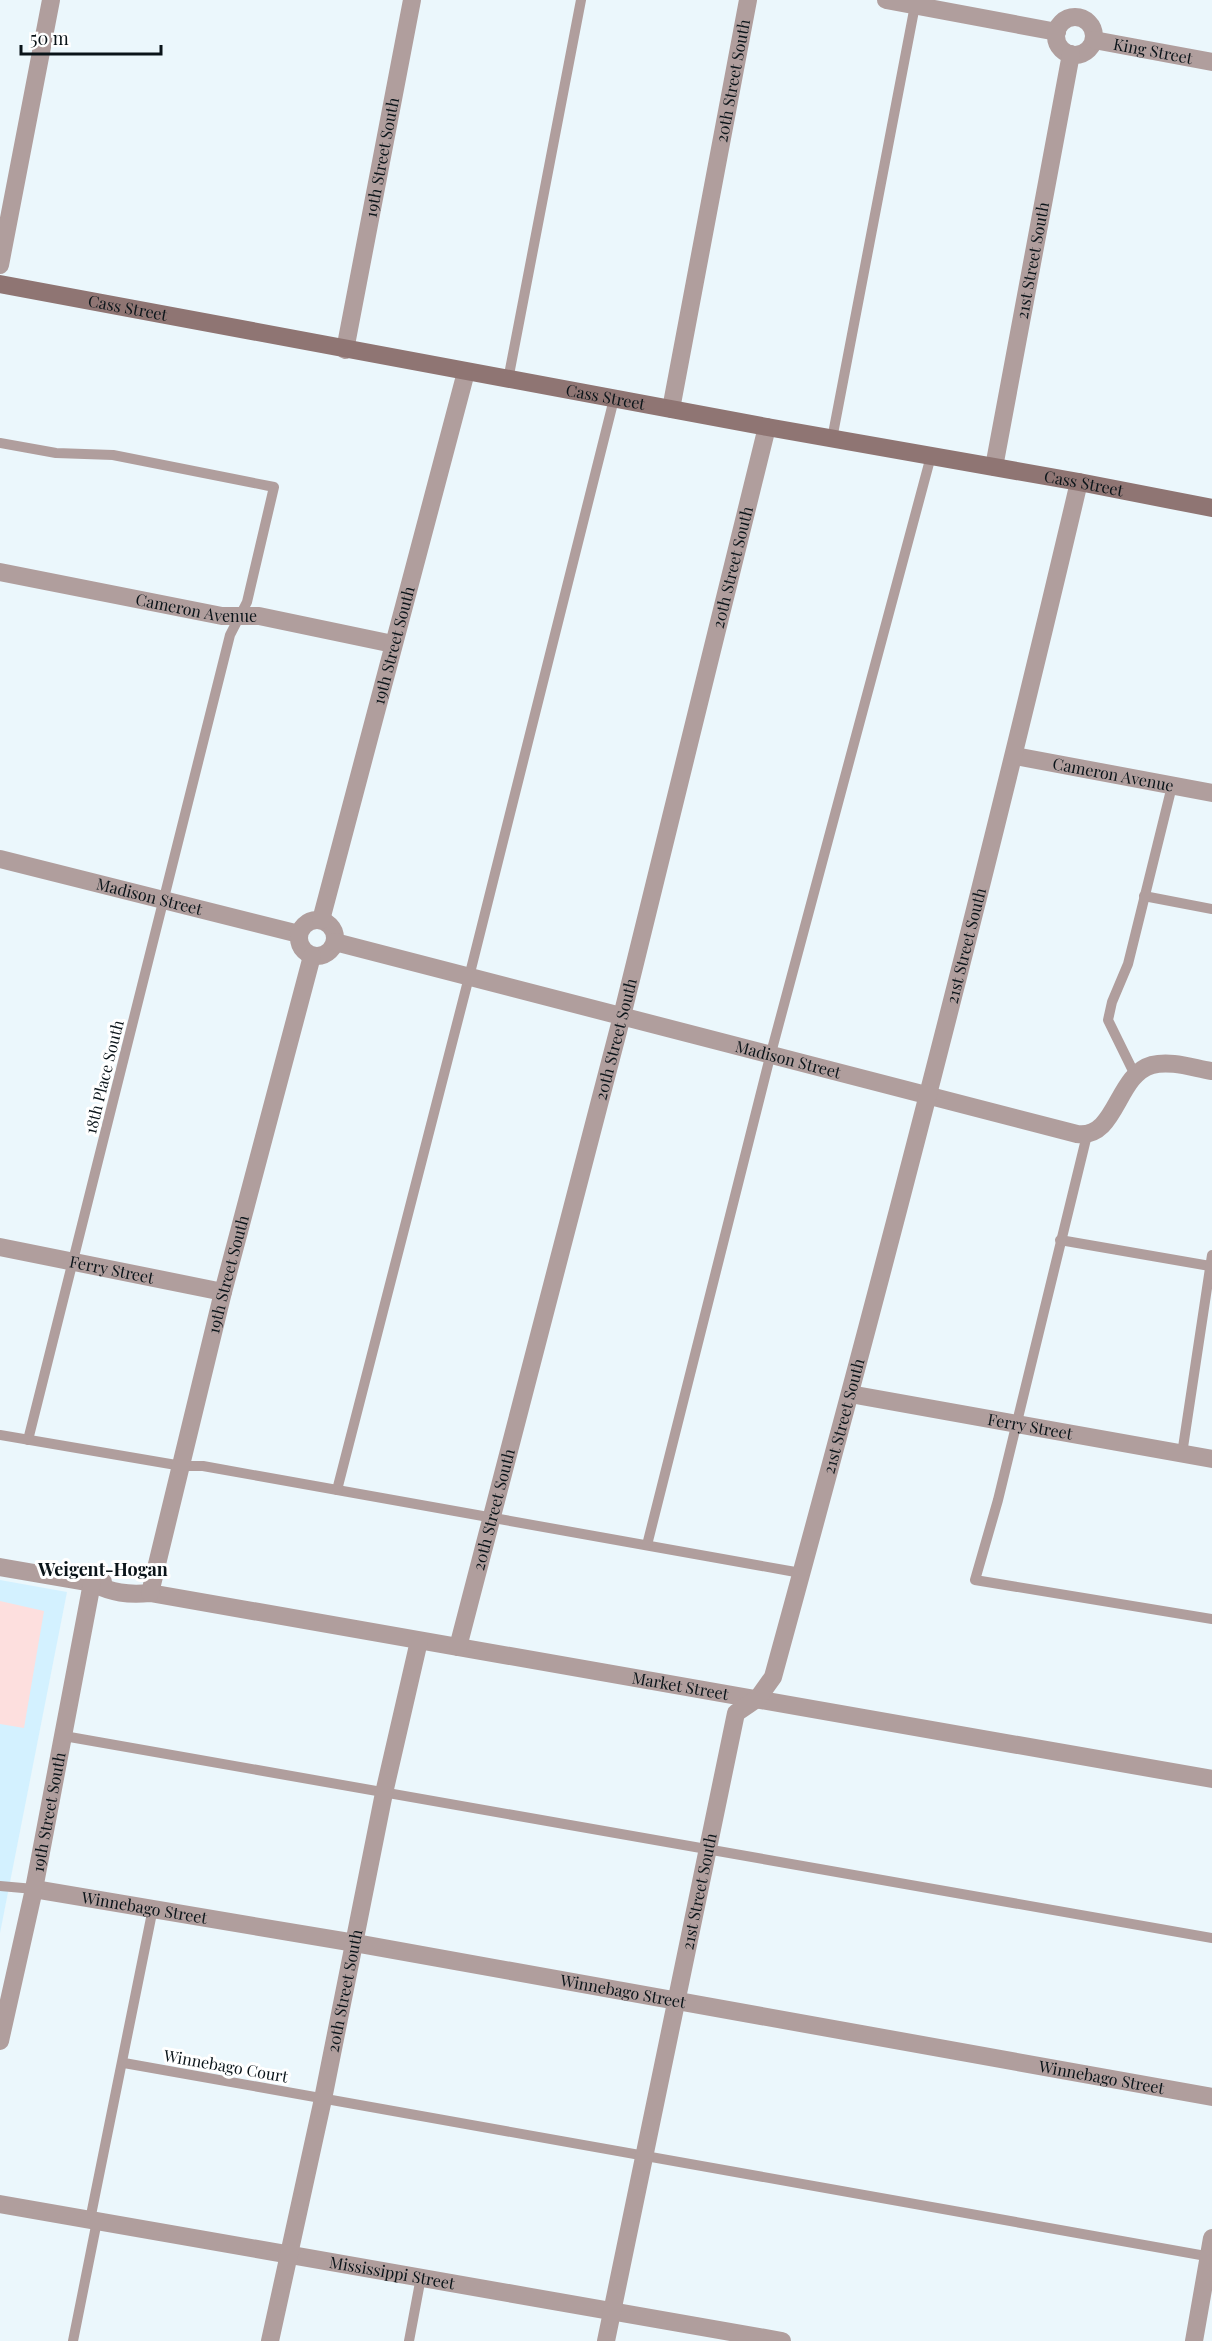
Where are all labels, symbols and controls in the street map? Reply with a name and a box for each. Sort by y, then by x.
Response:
street label: 20th Street South [710,17,754,144]
scale bar [21,18,160,56]
text: 50 m [30,26,69,50]
street label: King Street [1112,33,1195,68]
street label: 19th Street South [360,95,403,219]
street label: 21st Street South [1011,200,1053,321]
street label: Cass Street [86,290,170,325]
street label: Cass Street [564,379,647,414]
street label: Cass Street [1043,465,1126,501]
street label: 20th Street South [707,504,757,630]
street label: 19th Street South [367,583,419,707]
street label: Cameron Avenue [134,588,257,626]
street label: Cameron Avenue [1051,752,1176,796]
street label: Madison Street [94,873,205,919]
street label: 21st Street South [941,885,990,1006]
street label: 20th Street South [590,975,641,1102]
street label: 18th Place South [79,1017,128,1136]
street label: Madison Street [733,1035,844,1083]
street label: 19th Street South [202,1212,253,1336]
street label: Ferry Street [68,1250,156,1288]
street label: 21st Street South [818,1355,869,1476]
street label: Ferry Street [986,1408,1075,1444]
street label: 20th Street South [467,1446,519,1573]
district label: Weigent-Hogan [37,1557,168,1581]
street label: Market Street [630,1667,730,1704]
street label: 19th Street South [26,1750,70,1874]
street label: 21st Street South [676,1831,721,1952]
street label: Winnebago Street [79,1886,209,1928]
street label: 20th Street South [322,1927,367,2054]
street label: Winnebago Street [558,1969,688,2012]
street label: Winnebago Court [161,2044,290,2087]
street label: Winnebago Street [1036,2055,1166,2098]
street label: Mississippi Street [328,2251,457,2294]

